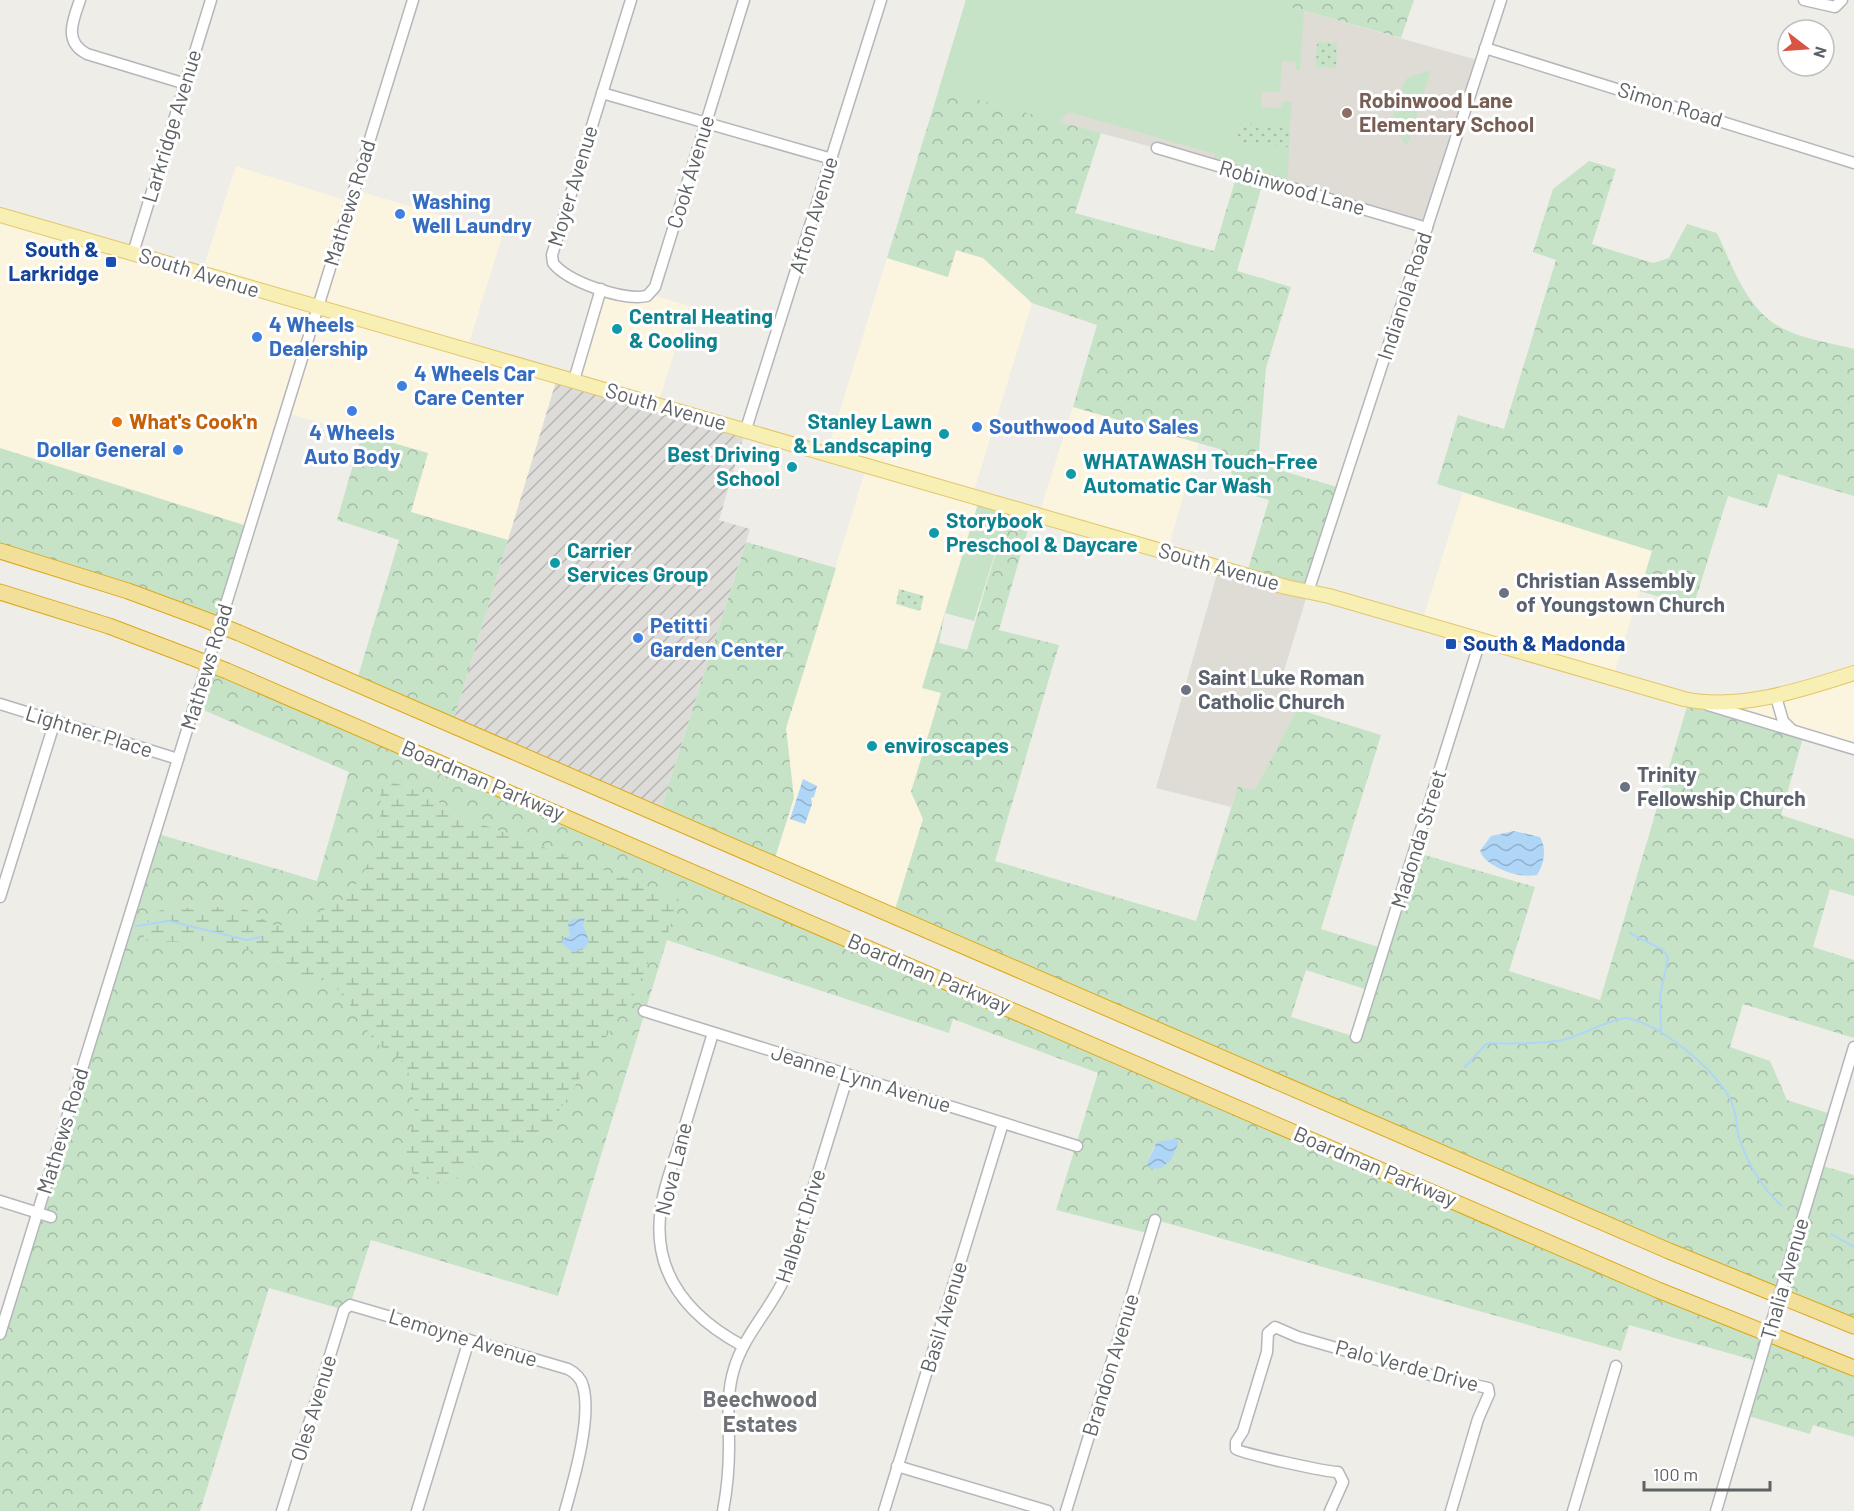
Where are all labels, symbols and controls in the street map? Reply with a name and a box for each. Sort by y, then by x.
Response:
north arrow [1776,18,1836,78]
text: N [1810,45,1831,60]
street label: Larkridge Avenue [135,46,206,205]
street label: Simon Road [1615,76,1726,131]
place label: Robinwood Lane Elementary School [1359,87,1534,136]
marker: Robinwood Lane Elementary School [1340,106,1354,120]
street label: Cook Avenue [660,112,719,231]
street label: Moyer Avenue [541,122,602,249]
street label: Mathews Road [318,136,380,269]
street label: Afton Avenue [783,153,842,276]
street label: Robinwood Lane [1217,154,1368,219]
place label: Washing Well Laundry [412,188,532,237]
marker: Washing Well Laundry [393,207,407,221]
street label: Indianola Road [1371,228,1436,363]
place label: South & Larkridge [8,236,99,285]
street label: South Avenue [136,241,263,302]
marker: South & Larkridge [104,255,118,269]
place label: Central Heating & Cooling [629,303,773,352]
place label: 4 Wheels Dealership [269,311,368,360]
marker: Central Heating & Cooling [610,322,624,336]
marker: 4 Wheels Dealership [250,330,264,344]
place label: 4 Wheels Car Care Center [414,360,535,409]
street label: South Avenue [603,376,730,435]
marker: 4 Wheels Car Care Center [395,379,409,393]
marker: 4 Wheels Auto Body [345,404,359,418]
place label: What's Cook'n [129,408,258,433]
place label: Stanley Lawn & Landscaping [793,408,932,457]
place label: Southwood Auto Sales [989,413,1199,438]
marker: What's Cook'n [110,415,124,429]
place label: 4 Wheels Auto Body [304,419,401,468]
marker: Southwood Auto Sales [970,420,984,434]
marker: Stanley Lawn & Landscaping [937,427,951,441]
place label: Dollar General [36,436,166,461]
place label: Best Driving School [667,441,780,490]
marker: Dollar General [171,443,185,457]
place label: WHATAWASH Touch-Free Automatic Car Wash [1083,448,1318,497]
marker: Best Driving School [785,460,799,474]
marker: WHATAWASH Touch-Free Automatic Car Wash [1064,467,1078,481]
place label: Storybook Preschool & Daycare [946,507,1138,556]
marker: Storybook Preschool & Daycare [927,526,941,540]
street label: South Avenue [1156,536,1283,595]
place label: Carrier Services Group [567,537,708,586]
marker: Carrier Services Group [548,556,562,570]
place label: Christian Assembly of Youngstown Church [1516,567,1725,616]
marker: Christian Assembly of Youngstown Church [1497,586,1511,600]
street label: Mathews Road [175,600,237,733]
place label: Petitti Garden Center [650,612,784,661]
place label: South & Madonda [1463,630,1625,655]
marker: Petitti Garden Center [631,631,645,645]
marker: South & Madonda [1444,637,1458,651]
place label: Saint Luke Roman Catholic Church [1198,664,1364,713]
marker: Saint Luke Roman Catholic Church [1179,683,1193,697]
street label: Lightner Place [23,699,156,762]
place label: enviroscapes [884,732,1009,757]
street label: Boardman Parkway [398,734,569,825]
marker: enviroscapes [865,739,879,753]
place label: Trinity Fellowship Church [1637,761,1806,810]
street label: Madonda Street [1385,766,1451,911]
marker: Trinity Fellowship Church [1618,780,1632,794]
street label: Boardman Parkway [844,927,1015,1018]
street label: Jeanne Lynn Avenue [768,1038,954,1117]
street label: Mathews Road [31,1064,93,1197]
street label: Nova Lane [649,1120,696,1218]
street label: Boardman Parkway [1290,1120,1461,1211]
street label: Halbert Drive [769,1165,830,1286]
street label: Thalia Avenue [1754,1215,1813,1343]
street label: Basil Avenue [914,1258,971,1375]
street label: Brandon Avenue [1076,1290,1143,1439]
street label: Lemoyne Avenue [386,1302,541,1371]
street label: Palo Verde Drive [1333,1333,1482,1396]
street label: Oles Avenue [285,1351,341,1464]
district label: Beechwood Estates [703,1385,817,1436]
scale bar [1644,1454,1770,1492]
text: 100 m [1653,1463,1698,1485]

